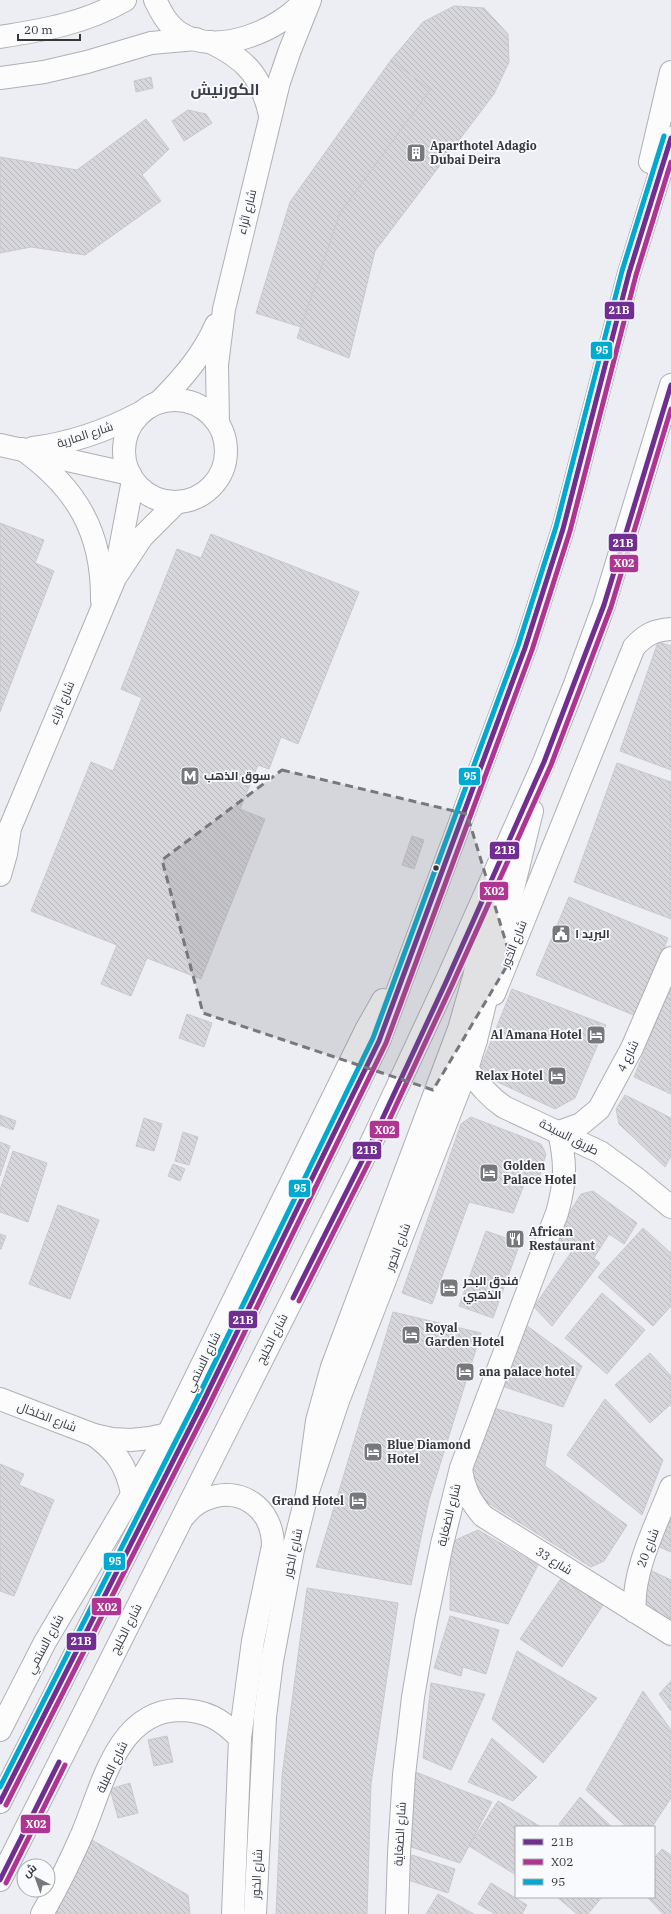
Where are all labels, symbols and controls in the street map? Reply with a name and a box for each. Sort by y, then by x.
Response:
scale bar [18,16,80,42]
text: 20 m [24,22,53,37]
district label: الكورنيش [190,79,260,99]
place label: Aparthotel Adagio Dubai Deira [430,138,537,167]
building icon: Aparthotel Adagio Dubai Deira [405,142,427,164]
street label: شارع اثراء [234,188,260,236]
line badge: 21B [604,301,635,320]
text: 21B [609,303,630,317]
line badge: 95 [590,341,613,360]
text: 95 [595,343,609,357]
street label: شارع المارية [55,418,115,452]
line badge: 21B [608,533,638,552]
text: 21B [613,536,634,550]
line badge: X02 [609,554,639,573]
text: X02 [613,556,635,570]
street label: شارع اثراء [46,679,78,727]
metro station icon: سوق الذهب [179,765,201,787]
line badge: 95 [458,767,481,786]
place label: سوق الذهب [204,768,271,784]
text: 95 [463,769,477,783]
line badge: 21B [489,841,520,860]
text: 21B [495,843,516,857]
unlabelled marker [431,863,441,873]
line badge: X02 [479,881,509,901]
text: X02 [483,884,505,898]
street label: شارع الخور [497,918,531,971]
public building icon: البريد ١ [550,923,572,945]
place label: البريد ١ [575,926,610,942]
hotel icon: Al Amana Hotel [585,1024,607,1046]
place label: Al Amana Hotel [491,1027,582,1042]
street label: شارع 4 [614,1037,643,1074]
hotel icon: Relax Hotel [546,1065,568,1087]
place label: Relax Hotel [475,1068,543,1083]
street label: طريق السبخة [537,1115,602,1158]
line badge: X02 [369,1120,400,1139]
text: X02 [374,1123,396,1137]
line badge: 21B [352,1141,382,1160]
text: 21B [357,1143,378,1157]
place label: Golden Palace Hotel [503,1158,577,1187]
hotel icon: Golden Palace Hotel [478,1162,500,1184]
line badge: 95 [288,1179,311,1198]
text: 95 [293,1181,307,1195]
street label: شارع الخور [381,1221,414,1274]
place label: African Restaurant [529,1224,595,1253]
restaurant icon: African Restaurant [504,1228,526,1250]
place label: فندق البحر الذهبي [462,1273,519,1305]
hotel icon: فندق البحر الذهبي [438,1277,460,1299]
line badge: 21B [228,1310,258,1329]
street label: شارع الخليج [252,1311,292,1367]
text: 21B [233,1313,254,1327]
place label: Royal Garden Hotel [425,1320,504,1349]
hotel icon: Royal Garden Hotel [400,1324,422,1346]
street label: شارع الستمي [182,1329,226,1396]
hotel icon: ana palace hotel [454,1361,476,1383]
place label: ana palace hotel [479,1364,575,1379]
street label: شارع الخلخال [15,1398,79,1436]
place label: Blue Diamond Hotel [387,1437,471,1466]
hotel icon: Blue Diamond Hotel [362,1441,384,1463]
street label: شارع الضغاية [433,1482,465,1548]
hotel icon: Grand Hotel [347,1490,369,1512]
place label: Grand Hotel [272,1493,344,1508]
street label: شارع 20 [633,1526,663,1570]
street label: شارع الخور [279,1527,306,1580]
street label: شارع 33 [533,1544,575,1579]
line badge: 95 [103,1552,126,1571]
text: 95 [108,1554,122,1568]
line badge: X02 [91,1597,122,1616]
text: X02 [96,1600,118,1614]
street label: شارع الخليج [106,1601,146,1657]
street label: شارع الستمي [23,1611,69,1677]
line badge: 21B [66,1632,97,1651]
text: 21B [71,1634,92,1648]
street label: شارع الطبلة [93,1738,131,1796]
street label: شارع الضغاية [390,1801,410,1866]
line badge: X02 [20,1814,51,1834]
text: X02 [25,1817,47,1831]
legend [515,1826,655,1898]
text: 21B [551,1834,573,1849]
street label: شارع الخور [248,1849,266,1900]
text: X02 [551,1854,573,1869]
north arrow [16,1858,56,1898]
text: ش [20,1861,39,1880]
text: 95 [551,1874,565,1889]

